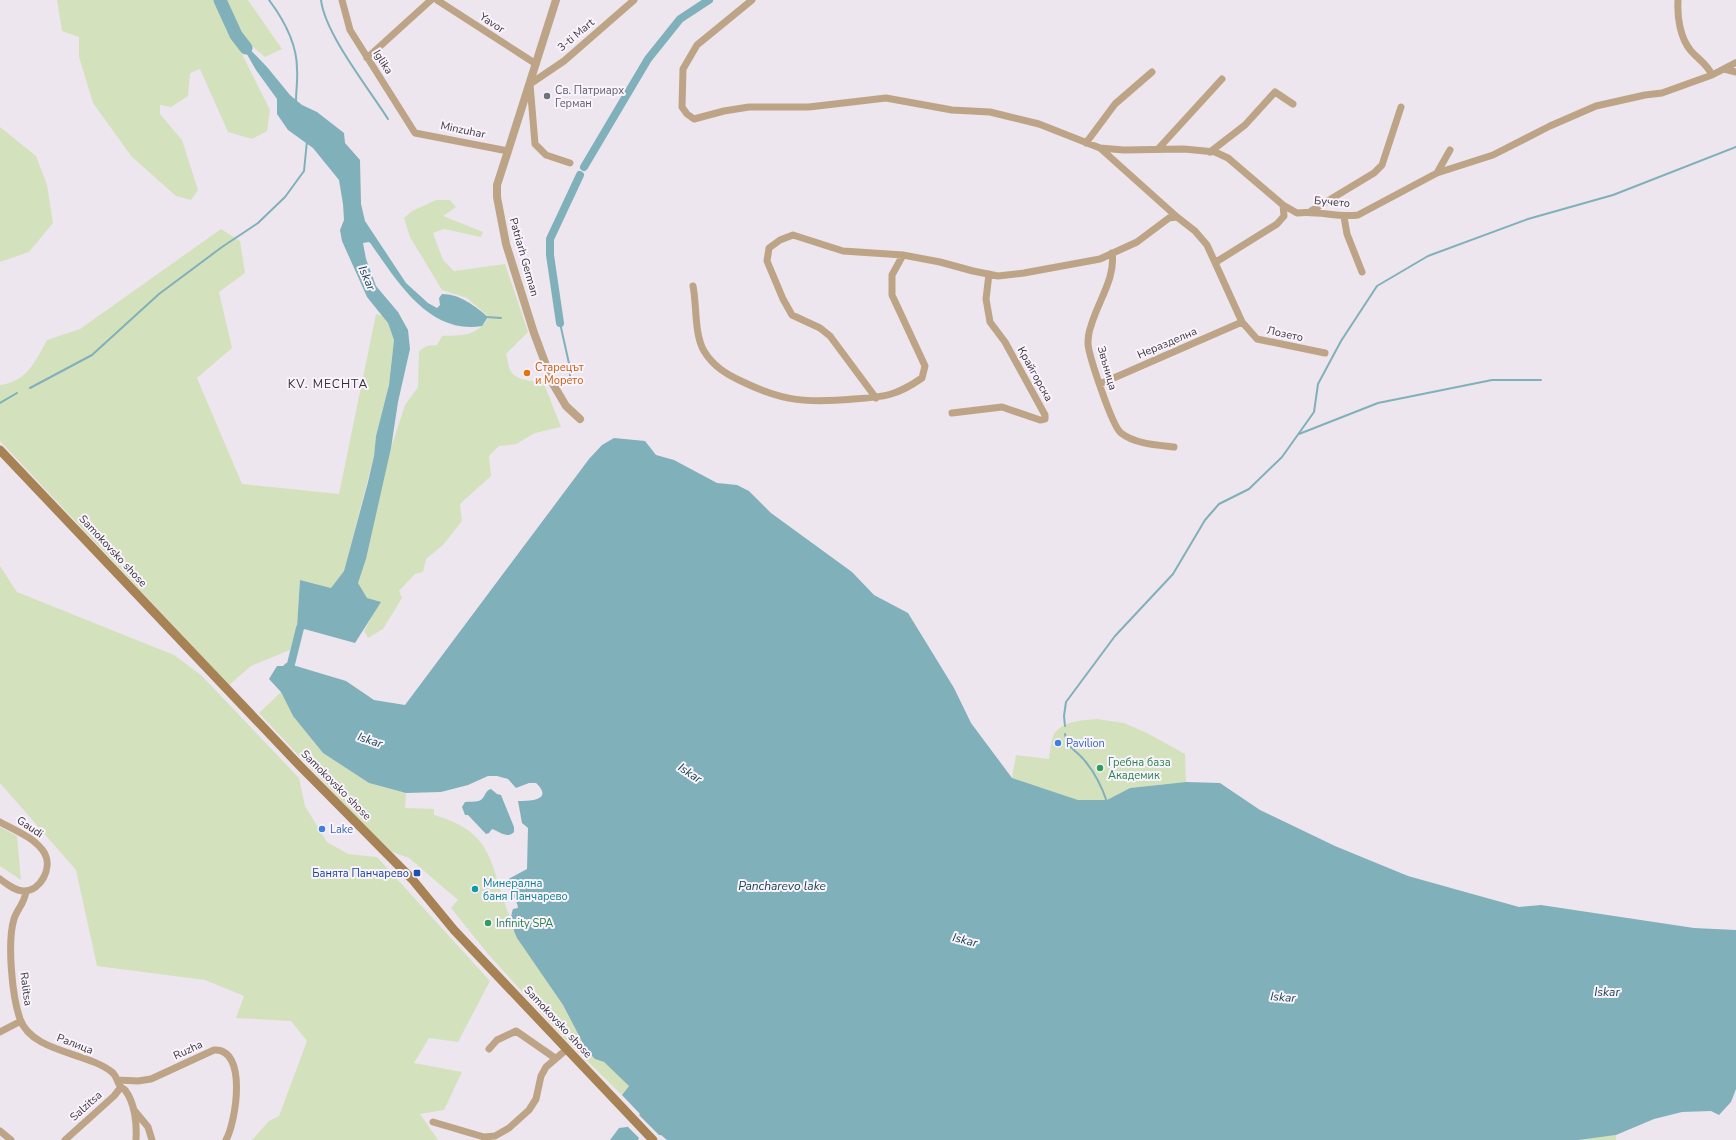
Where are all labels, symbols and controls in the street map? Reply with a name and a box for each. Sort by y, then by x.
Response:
street label: Yavor [476,9,508,37]
street label: 3-ti Mart [554,15,598,55]
street label: Iglika [370,47,396,77]
place label: Св. Патриарх Герман [555,83,624,111]
marker: Св. Патриарх Герман [542,91,552,101]
street label: Minzuhar [439,118,487,142]
street label: Бучето [1313,193,1351,211]
street label: Patriarh German [506,216,542,298]
water label: Iskar [355,263,380,293]
street label: Лозето [1265,323,1305,345]
street label: Неразделна [1135,324,1199,362]
street label: Крайгорска [1014,344,1056,404]
street label: Звъница [1094,344,1120,392]
place label: Старецът и Морето [535,360,584,388]
marker: Старецът и Морето [522,368,532,378]
district label: KV. MECHTA [288,376,368,392]
street label: Samokovsko shose [76,512,150,590]
water label: Iskar [355,728,385,752]
place label: Pavilion [1066,736,1105,751]
marker: Pavilion [1053,738,1063,748]
street label: Samokovsko shose [298,747,374,823]
place label: Гребна база Академик [1108,755,1171,783]
water label: Iskar [675,759,706,787]
marker: Гребна база Академик [1095,763,1105,773]
street label: Gaudi [14,813,46,841]
place label: Lake [330,822,353,837]
marker: Lake [317,824,327,834]
place label: Банята Панчарево [312,866,409,881]
marker: Банята Панчарево [412,868,422,878]
place label: Минерална баня Панчарево [483,876,568,904]
water label: Pancharevo lake [738,878,826,894]
marker: Минерална баня Панчарево [470,884,480,894]
place label: Infinity SPA [496,916,553,931]
marker: Infinity SPA [483,918,493,928]
water label: Iskar [951,929,980,951]
street label: Ralitsa [16,971,36,1007]
street label: Samokovsko shose [521,983,595,1061]
water label: Iskar [1594,984,1620,1000]
water label: Iskar [1270,988,1297,1006]
street label: Ралица [55,1030,95,1058]
street label: Ruzha [171,1037,205,1063]
street label: Salzitsa [67,1087,105,1124]

